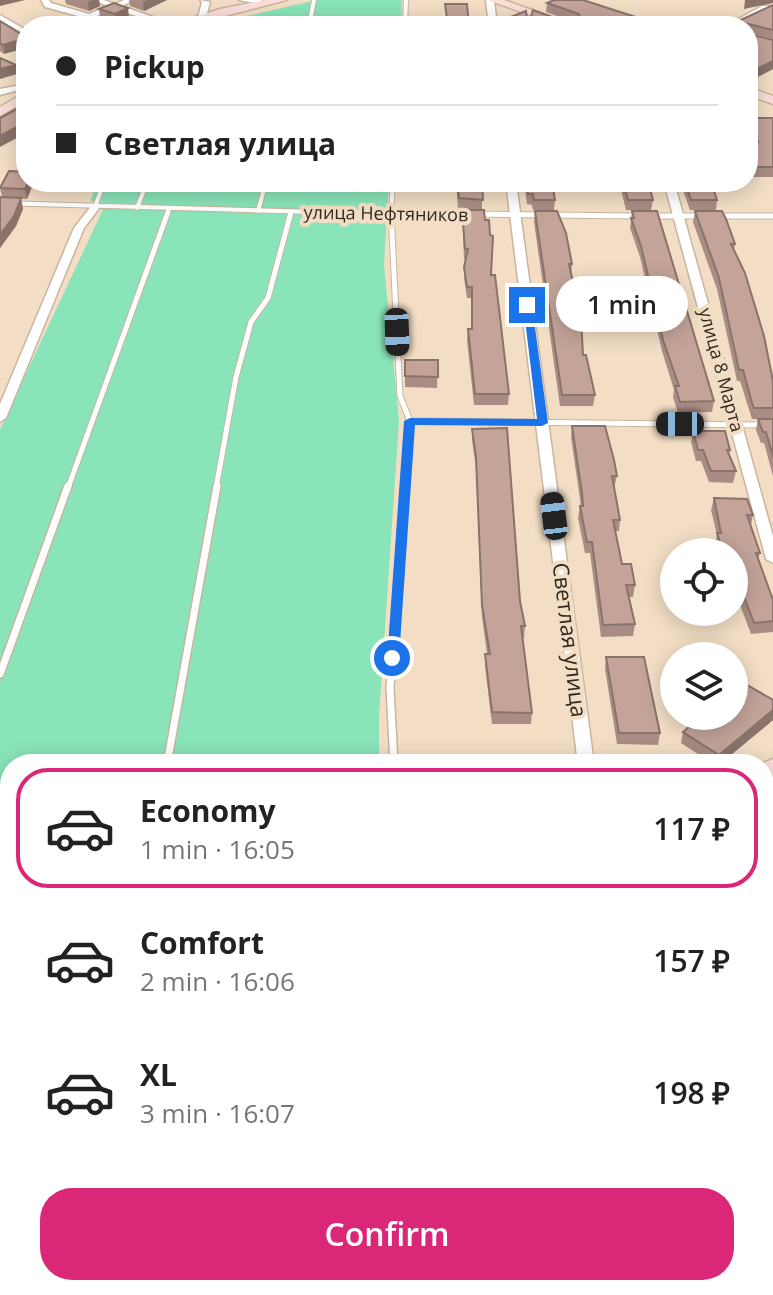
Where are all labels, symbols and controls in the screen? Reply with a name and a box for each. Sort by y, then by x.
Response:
text: Pickup [104,46,205,87]
text: Светлая улица [104,123,336,164]
street label: улица Нефтяников [303,200,469,226]
callout: 1 min [555,277,687,333]
text: 1 min [587,286,657,322]
route end [509,287,545,323]
street label: улица 8 Марта [694,305,750,434]
car [384,308,410,356]
car [656,412,704,436]
car [539,491,569,541]
map controls [660,538,748,730]
button: locate [660,538,748,626]
street label: Светлая улица [547,561,595,719]
route start [374,640,410,676]
button: layers [660,642,748,730]
text: Economy [140,790,276,831]
icon: car [44,792,116,864]
text: 117 ₽ [653,808,730,849]
text: 1 min · 16:05 [140,831,295,867]
text: Comfort [140,922,264,963]
icon: car [44,924,116,996]
text: 157 ₽ [653,940,730,981]
text: 2 min · 16:06 [140,963,295,999]
text: XL [140,1054,177,1095]
icon: car [44,1056,116,1128]
text: 198 ₽ [653,1072,730,1113]
text: 3 min · 16:07 [140,1095,295,1131]
button: Confirm [40,1188,734,1280]

